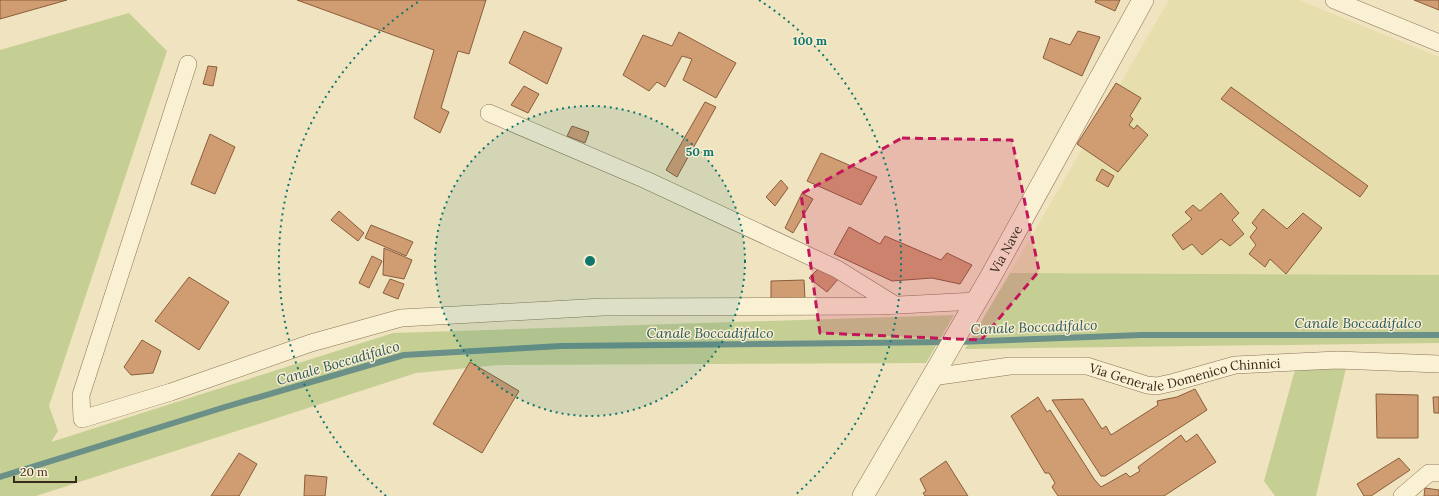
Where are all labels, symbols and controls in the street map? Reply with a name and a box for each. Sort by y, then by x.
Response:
text: 100 m [793,33,827,48]
text: 50 m [686,144,714,159]
street label: Via Nave [985,222,1026,277]
centre of rings [583,254,597,268]
water label: Canale Boccadifalco [1295,314,1421,332]
water label: Canale Boccadifalco [970,316,1098,338]
water label: Canale Boccadifalco [647,324,773,342]
water label: Canale Boccadifalco [274,337,402,389]
street label: Via Generale Domenico Chinnici [1086,354,1281,394]
scale bar [14,458,76,484]
text: 20 m [20,464,48,479]

